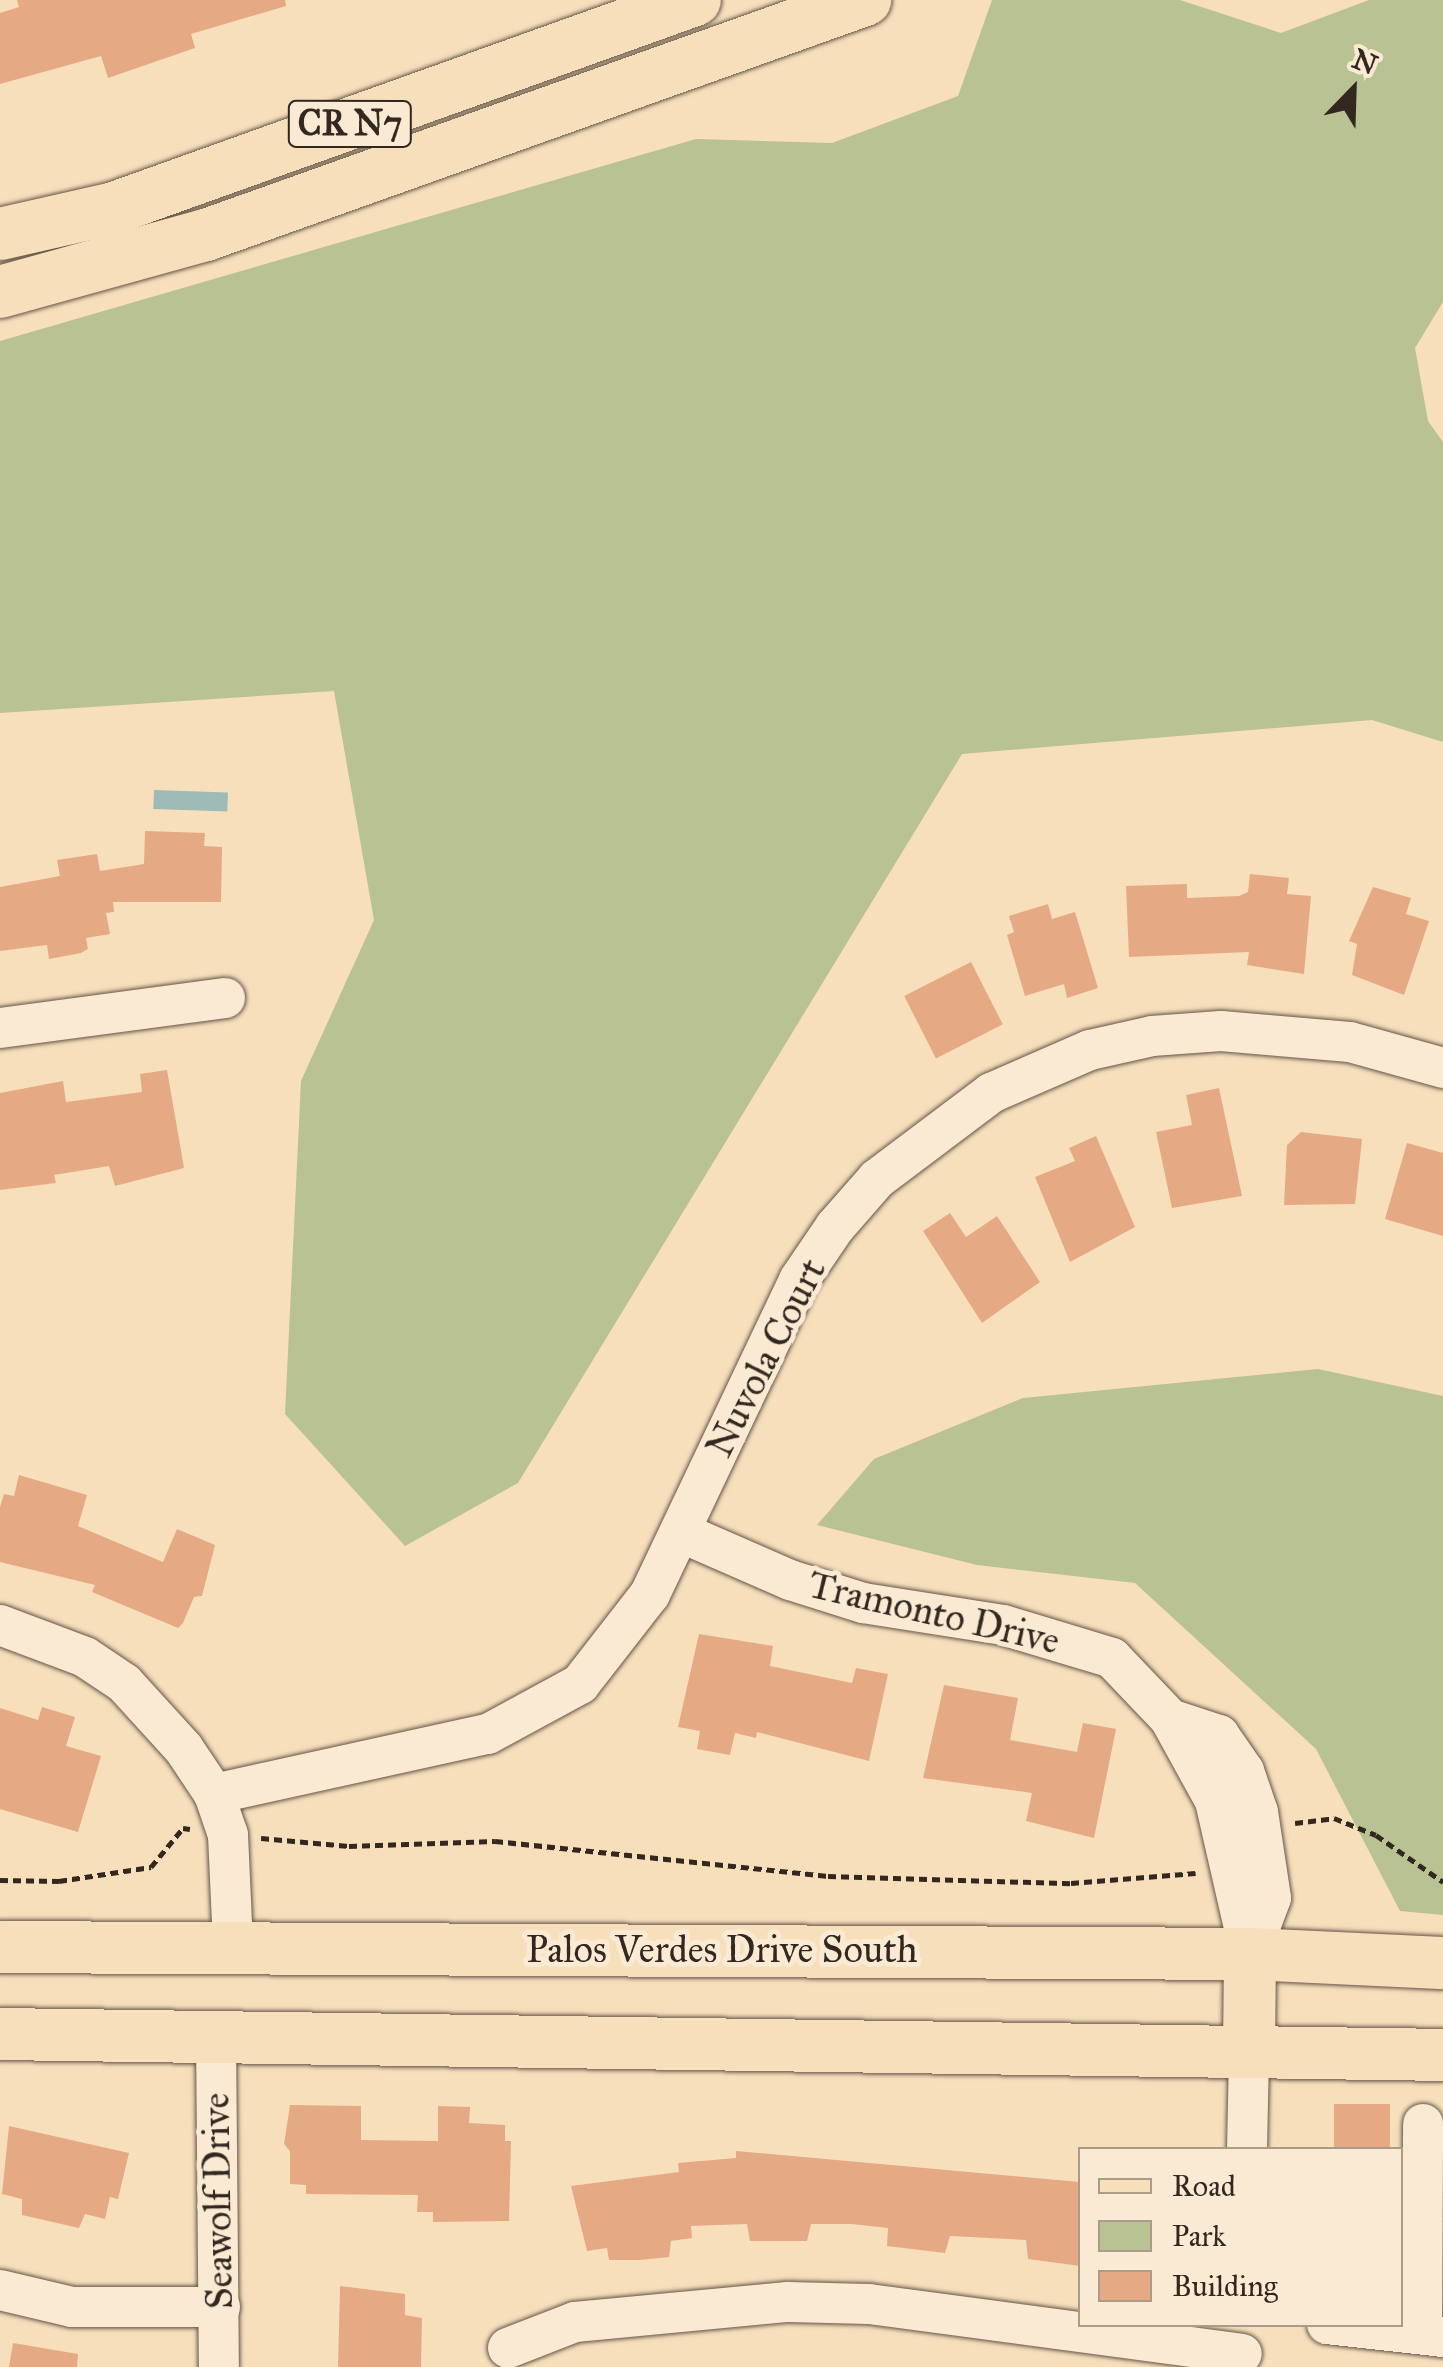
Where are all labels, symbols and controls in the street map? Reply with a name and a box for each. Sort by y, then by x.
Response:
north arrow [1303,40,1403,140]
text: N [1347,41,1383,83]
road number: CR N7 [288,94,412,154]
street label: Nuvola Court [696,1251,836,1465]
street label: Tramonto Drive [804,1562,1064,1664]
street label: Palos Verdes Drive South [526,1927,918,1973]
street label: Seawolf Drive [193,2092,243,2310]
legend [1078,2147,1403,2327]
text: Road [1172,2168,1236,2204]
text: Park [1172,2218,1226,2254]
text: Building [1172,2268,1278,2304]

